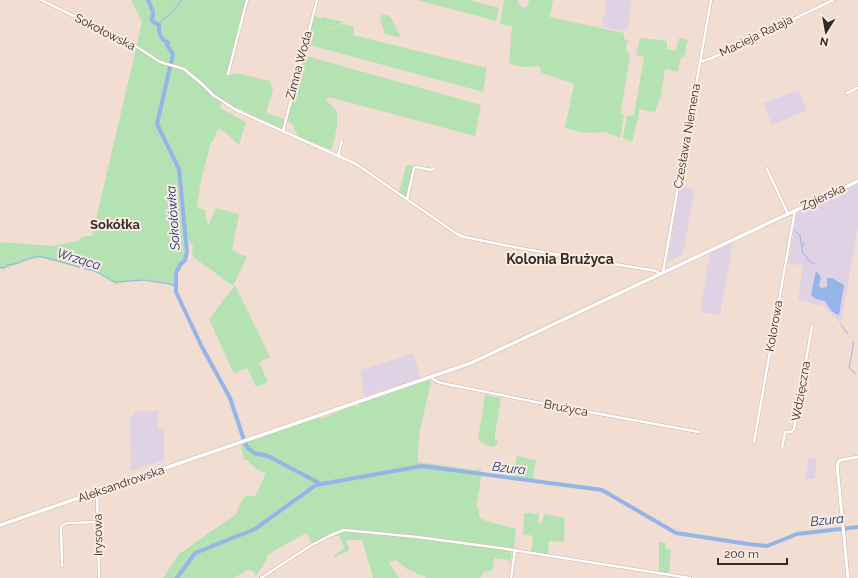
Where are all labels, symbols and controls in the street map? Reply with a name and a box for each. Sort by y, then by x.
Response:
street label: Sokołowska [72,11,138,53]
street label: Macieja Rataja [717,12,795,60]
north arrow [806,12,846,52]
street label: Zimna Woda [283,29,315,101]
text: N [819,34,830,49]
street label: Czesława Niemena [671,82,703,190]
street label: Zgierska [799,181,847,213]
water label: Sokołówka [163,185,183,252]
district label: Sokółka [90,217,140,232]
water label: Wrząca [55,245,103,273]
district label: Kolonia Brużyca [506,251,614,267]
street label: Kolorowa [763,299,785,353]
street label: Wdzięczna [789,360,813,422]
street label: Brużyca [543,397,589,419]
water label: Bzura [491,458,527,478]
street label: Aleksandrowska [76,463,166,505]
water label: Bzura [809,511,845,529]
street label: Irysowa [91,514,105,556]
scale bar [718,540,787,566]
text: 200 m [724,547,759,561]

